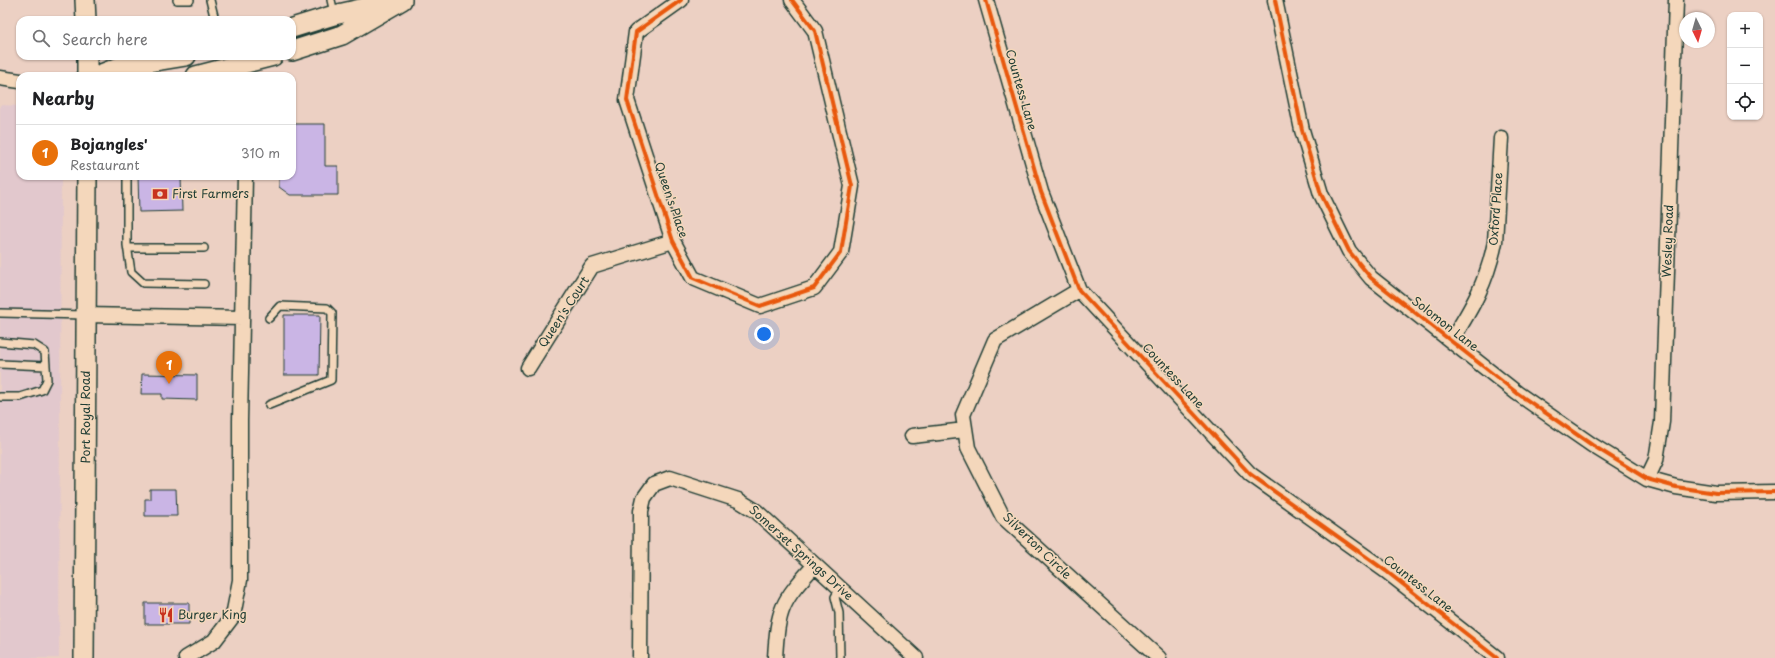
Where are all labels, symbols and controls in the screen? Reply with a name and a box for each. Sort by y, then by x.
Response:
north arrow [1679,12,1715,48]
map controls [1727,12,1763,120]
button: + [1727,12,1763,48]
search box [16,16,296,60]
icon: search [30,27,52,49]
text: Search here [62,27,148,50]
street label: Countess Lane [1002,47,1042,133]
button: − [1727,48,1763,84]
button: locate [1727,84,1763,120]
text: Nearby [32,85,94,111]
text: Bojangles' [70,132,148,155]
text: 1 [42,143,48,162]
text: 310 m [241,143,280,162]
text: Restaurant [70,155,140,174]
street label: Queen's Place [651,159,693,240]
street label: Oxford Place [1483,171,1507,246]
place label: First Farmers [172,184,249,202]
bank icon: First Farmers [151,185,169,203]
street label: Wesley Road [1657,204,1677,278]
street label: Queen's Court [533,272,593,351]
street label: Solomon Lane [1408,291,1483,355]
your location [754,324,774,344]
street label: Countess Lane [1138,338,1209,412]
pin: 1 [156,351,182,384]
street label: Port Royal Road [76,371,94,463]
street label: Somerset Springs Drive [746,501,858,604]
street label: Silverton Circle [999,508,1076,583]
street label: Countess Lane [1380,550,1457,616]
place label: Burger King [178,605,247,623]
restaurant icon: Burger King [157,606,175,624]

